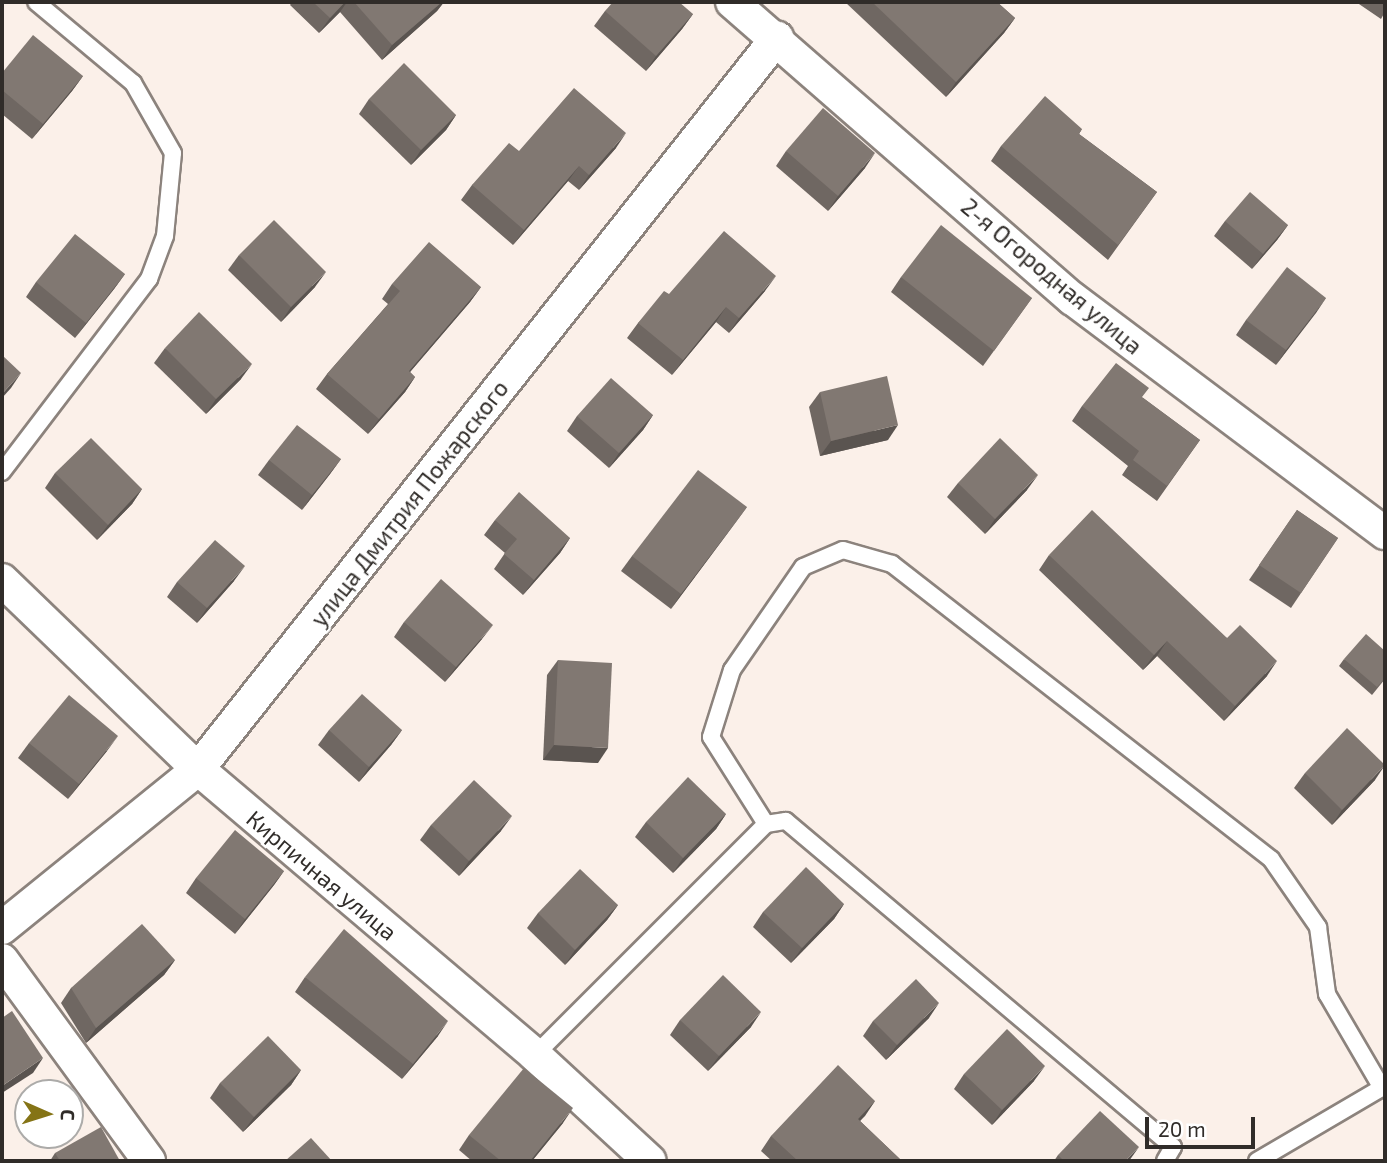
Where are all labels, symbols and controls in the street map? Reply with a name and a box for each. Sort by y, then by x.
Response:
street label: 2-я Огородная улица [956,192,1148,360]
street label: улица Дмитрия Пожарского [304,374,514,632]
street label: Кирпичная улица [241,804,403,946]
north arrow [14,1079,84,1149]
scale bar [1149,1104,1259,1148]
text: С [57,1109,80,1121]
text: 20 m [1158,1116,1206,1141]

